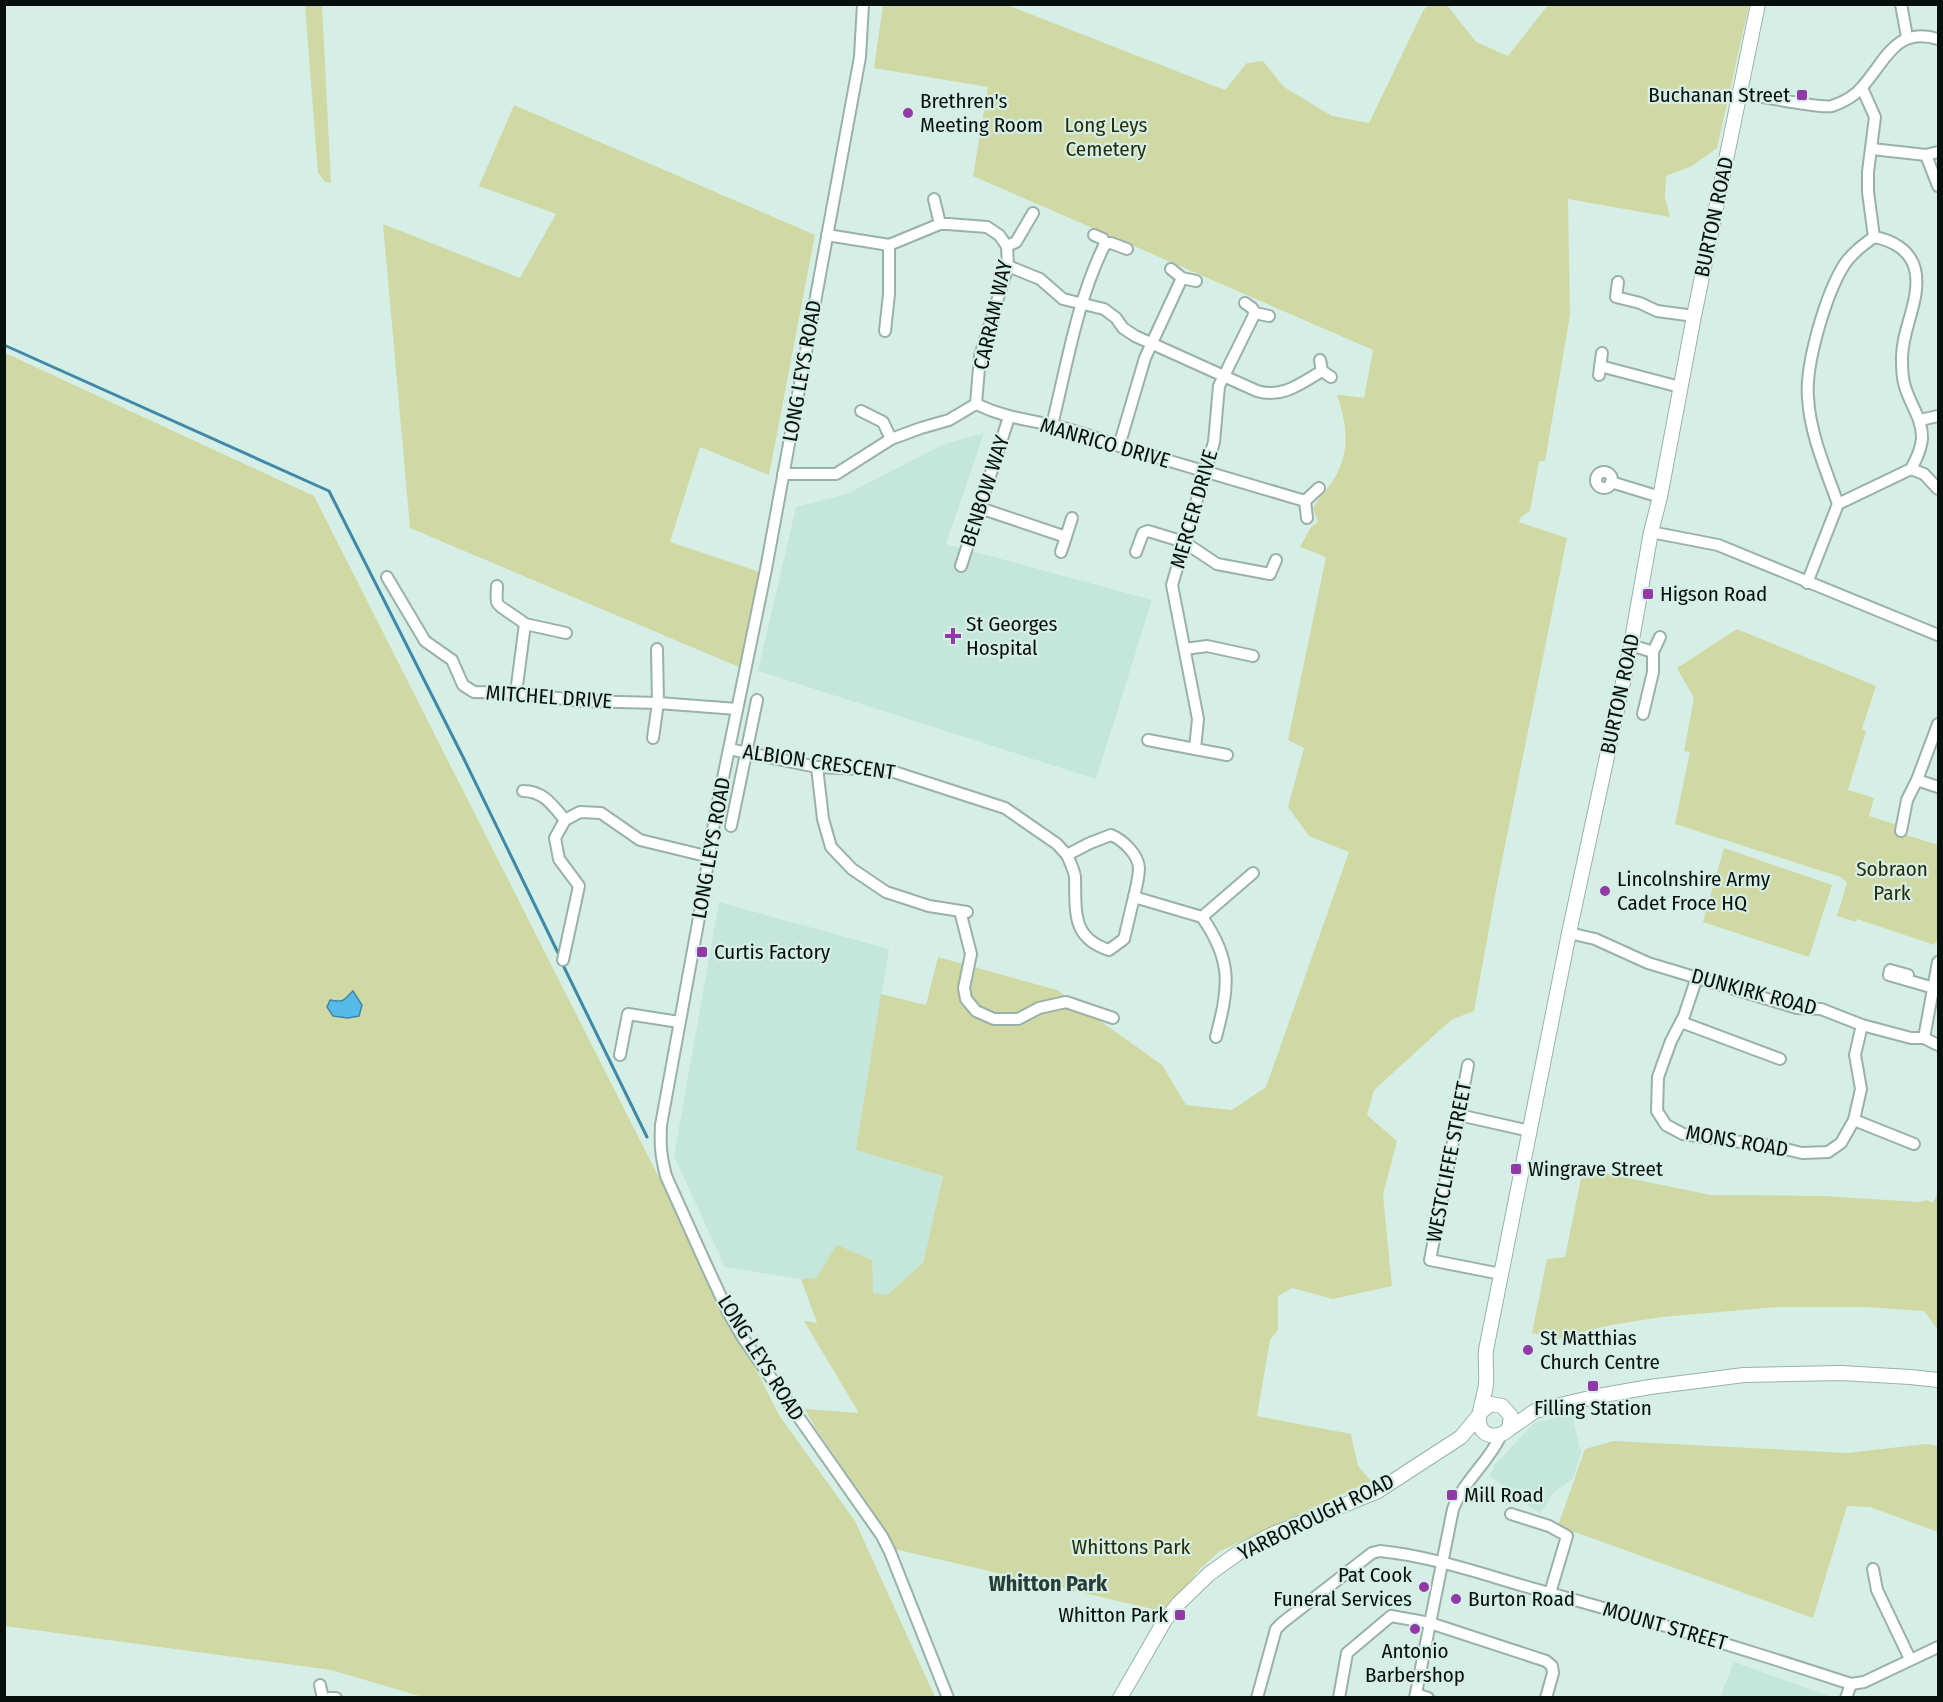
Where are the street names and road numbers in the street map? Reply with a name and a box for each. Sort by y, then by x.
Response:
street label: BURTON ROAD [1689,155,1739,279]
street label: CARRAM WAY [968,257,1018,372]
street label: LONG LEYS ROAD [777,298,827,444]
street label: MANRICO DRIVE [1037,412,1173,474]
street label: BENBOW WAY [955,431,1015,550]
street label: MERCER DRIVE [1165,446,1223,572]
street label: BURTON ROAD [1595,632,1645,756]
street label: MITCHEL DRIVE [485,680,613,714]
street label: ALBION CRESCENT [741,738,897,786]
street label: LONG LEYS ROAD [686,775,736,921]
street label: DUNKIRK ROAD [1688,963,1820,1021]
street label: WESTCLIFFE STREET [1421,1079,1477,1245]
street label: MONS ROAD [1684,1119,1790,1163]
street label: LONG LEYS ROAD [712,1290,810,1426]
street label: YARBOROUGH ROAD [1234,1468,1398,1566]
street label: MOUNT STREET [1600,1596,1730,1656]

